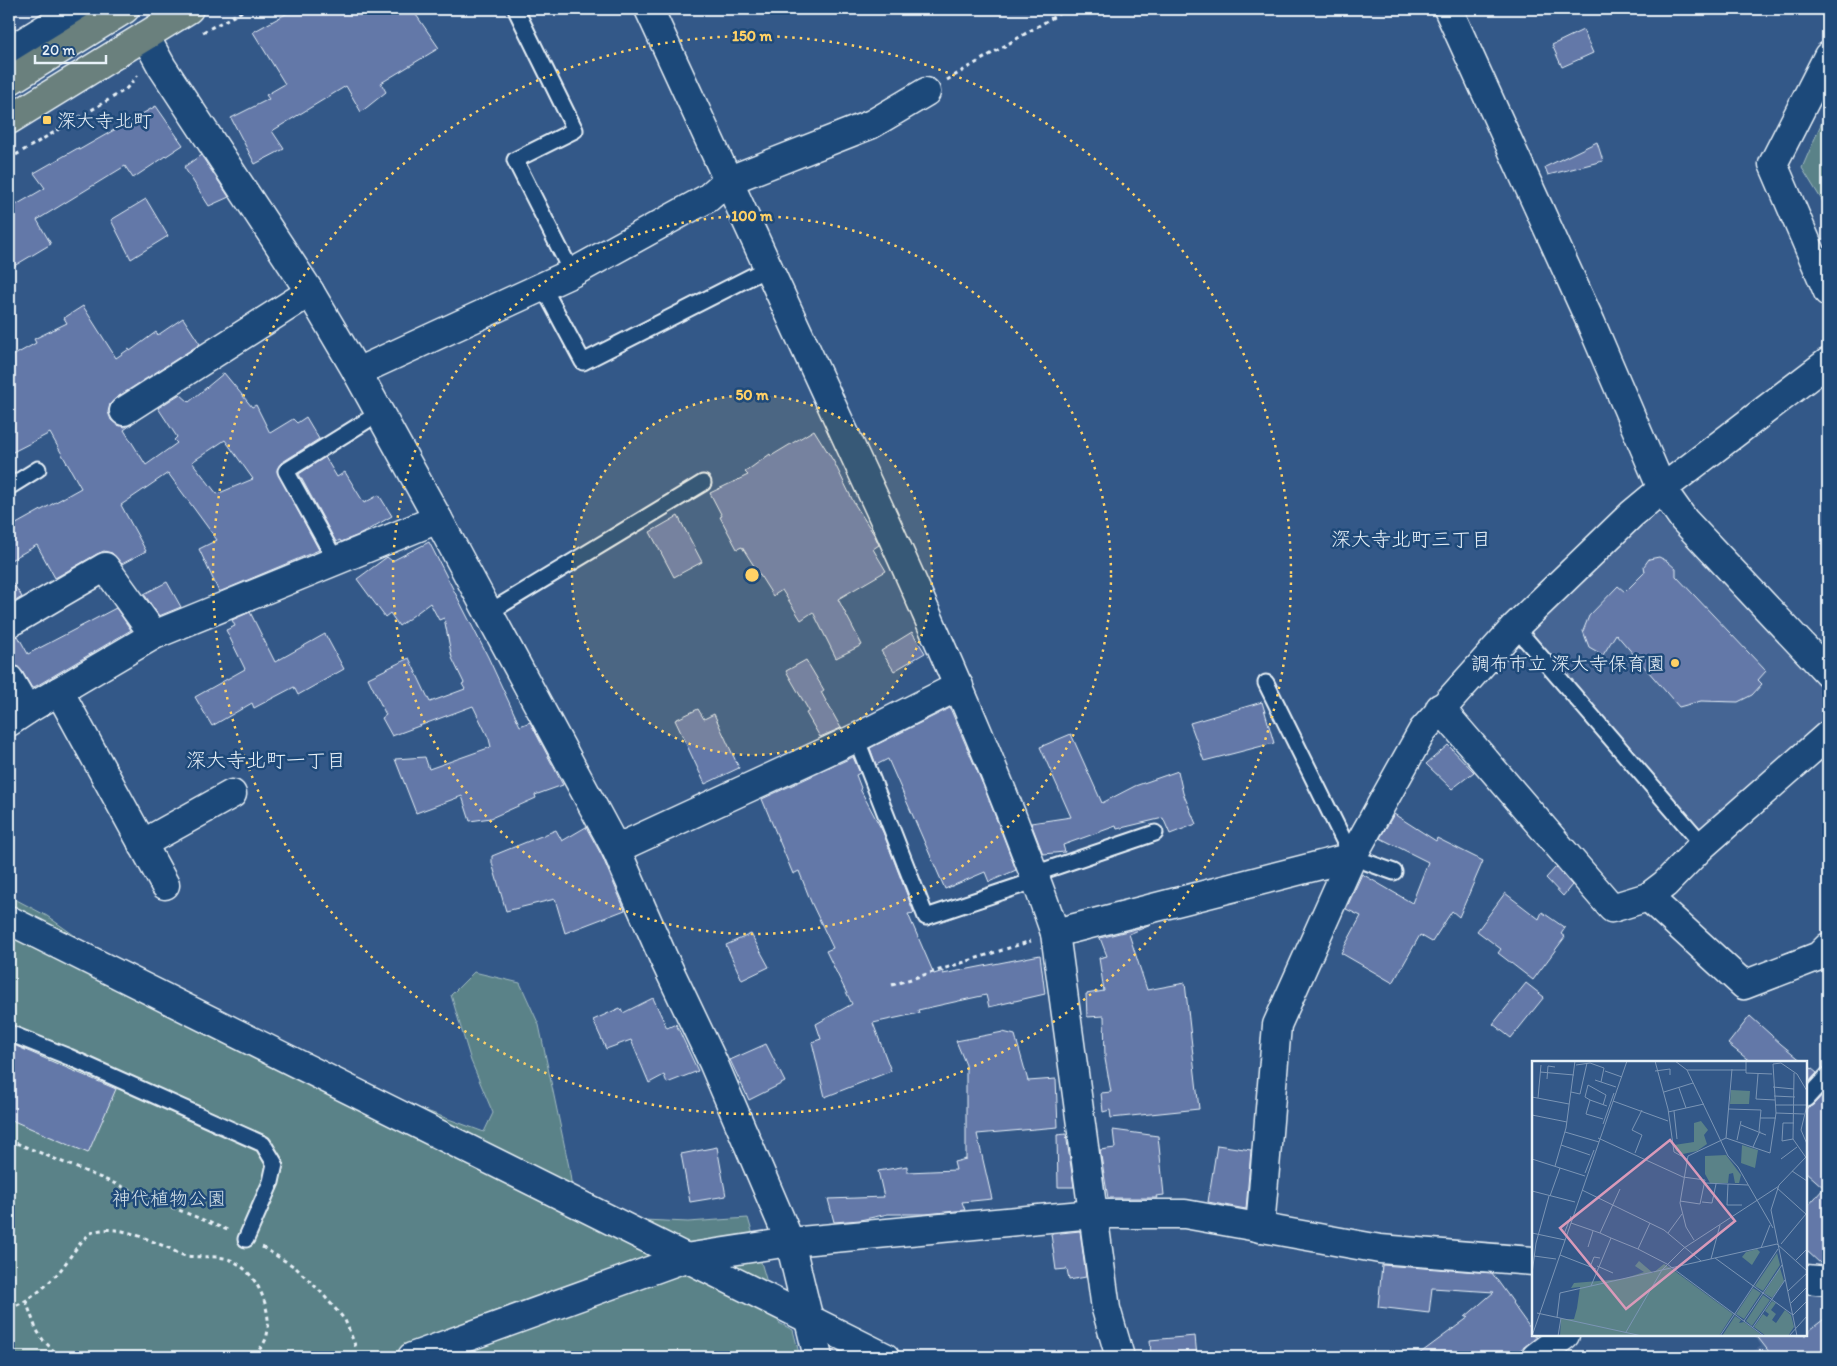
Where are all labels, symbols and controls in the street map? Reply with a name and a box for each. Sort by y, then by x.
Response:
text: 150 m [732,27,772,45]
scale bar [35,32,106,64]
text: 20 m [42,41,76,59]
place label: 深大寺北町 [57,109,152,132]
marker: 深大寺北町 [41,114,53,126]
text: 100 m [731,207,773,225]
text: 50 m [735,386,769,404]
district label: 深大寺北町三丁目 [1331,527,1491,551]
centre of rings [743,566,761,584]
place label: 調布市立 深大寺保育園 [1471,652,1665,675]
marker: 調布市立 深大寺保育園 [1669,657,1681,669]
district label: 深大寺北町一丁目 [186,748,346,772]
inset map [1532,1061,1807,1336]
park label: 神代植物公園 [112,1187,226,1210]

